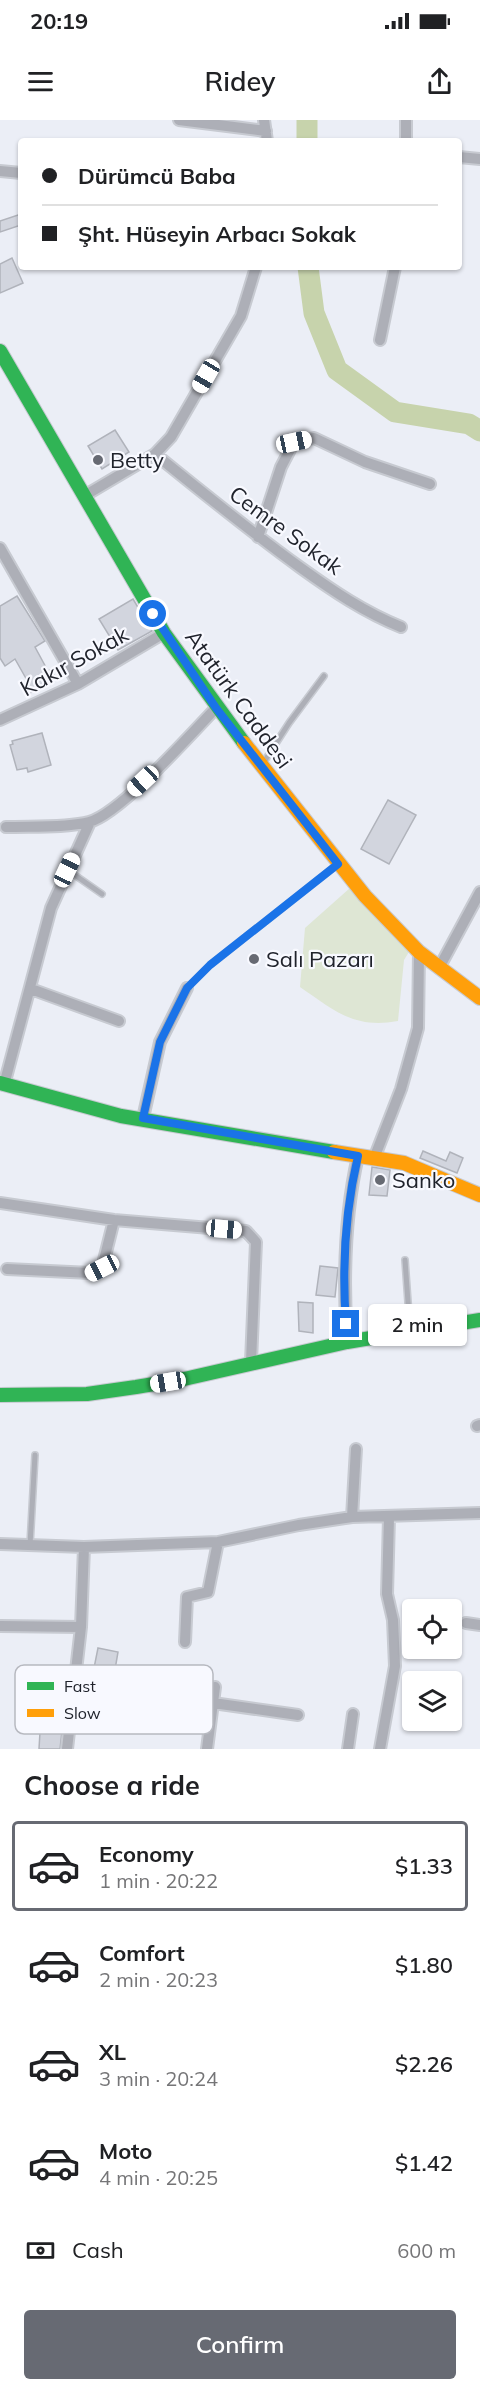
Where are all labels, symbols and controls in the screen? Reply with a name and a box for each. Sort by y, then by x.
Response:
text: 20:19 [30,7,88,35]
text: Ridey [204,64,276,98]
icon: menu [24,65,57,98]
icon: share [423,65,456,98]
text: Dürümcü Baba [78,162,236,190]
text: Şht. Hüseyin Arbacı Sokak [78,220,356,248]
car [189,356,223,396]
car [275,429,313,455]
place label: Betty [110,446,164,474]
marker: Betty [91,453,105,467]
street label: Cemre Sokak [224,480,349,581]
route start [139,600,166,627]
street label: Kakır Sokak [15,619,134,702]
street label: Atatürk Caddesi [179,624,299,774]
car [124,762,162,800]
car [51,850,83,890]
place label: Salı Pazarı [266,945,374,973]
marker: Salı Pazarı [247,952,261,966]
place label: Sanko [392,1166,455,1194]
marker: Sanko [373,1173,387,1187]
car [205,1218,243,1240]
car [82,1252,122,1284]
callout: 2 min [367,1303,466,1345]
route end [332,1310,359,1337]
text: 2 min [392,1312,443,1337]
car [149,1370,187,1394]
map controls [402,1599,462,1731]
button: locate [402,1599,462,1659]
legend [15,1665,213,1734]
button: layers [402,1671,462,1731]
text: Fast [64,1676,96,1696]
text: Slow [64,1703,101,1723]
text: Choose a ride [24,1768,200,1802]
icon: car [27,1839,81,1893]
text: Economy [99,1840,194,1868]
text: $1.33 [395,1852,453,1880]
text: 1 min · 20:22 [99,1868,218,1893]
icon: car [27,1938,81,1992]
text: Comfort [99,1939,185,1967]
text: $1.80 [395,1951,453,1979]
text: 2 min · 20:23 [99,1967,218,1992]
icon: car [27,2037,81,2091]
text: XL [99,2038,126,2066]
text: $2.26 [395,2050,453,2078]
text: 3 min · 20:24 [99,2066,218,2091]
icon: car [27,2136,81,2190]
text: Moto [99,2137,152,2165]
text: $1.42 [395,2149,453,2177]
text: 4 min · 20:25 [99,2165,218,2190]
icon: cash [24,2234,57,2267]
text: Cash [72,2236,124,2264]
text: 600 m [397,2238,456,2263]
button: Confirm [24,2310,456,2379]

